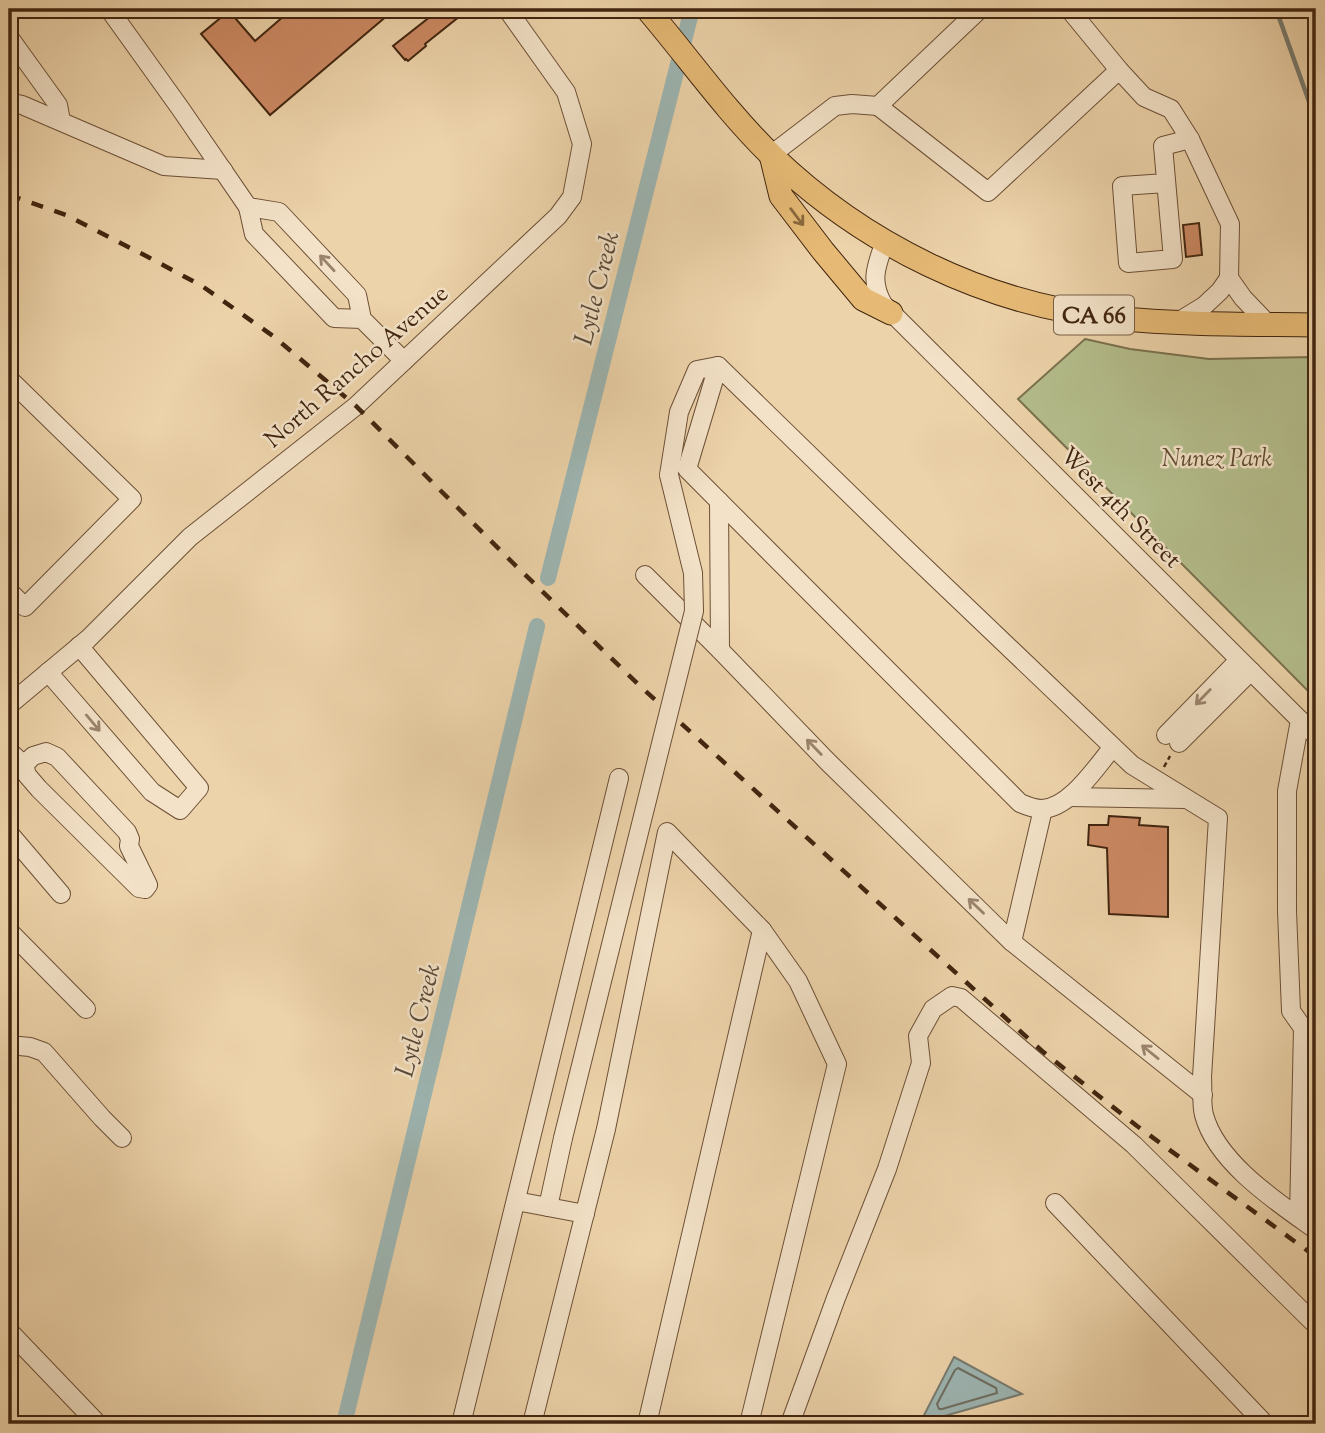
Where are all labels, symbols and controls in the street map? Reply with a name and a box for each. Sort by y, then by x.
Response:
one-way arrow [789,207,804,225]
water label: Lytle Creek [566,228,630,349]
one-way arrow [319,254,335,272]
street label: North Rancho Avenue [258,278,457,457]
road number: CA 66 [1054,296,1134,334]
street label: West 4th Street [1051,440,1188,577]
park label: Nunez Park [1162,443,1272,477]
one-way arrow [1194,689,1211,706]
one-way arrow [85,714,101,732]
one-way arrow [805,738,822,755]
one-way arrow [967,898,984,915]
water label: Lytle Creek [387,960,451,1081]
one-way arrow [1141,1045,1159,1060]

